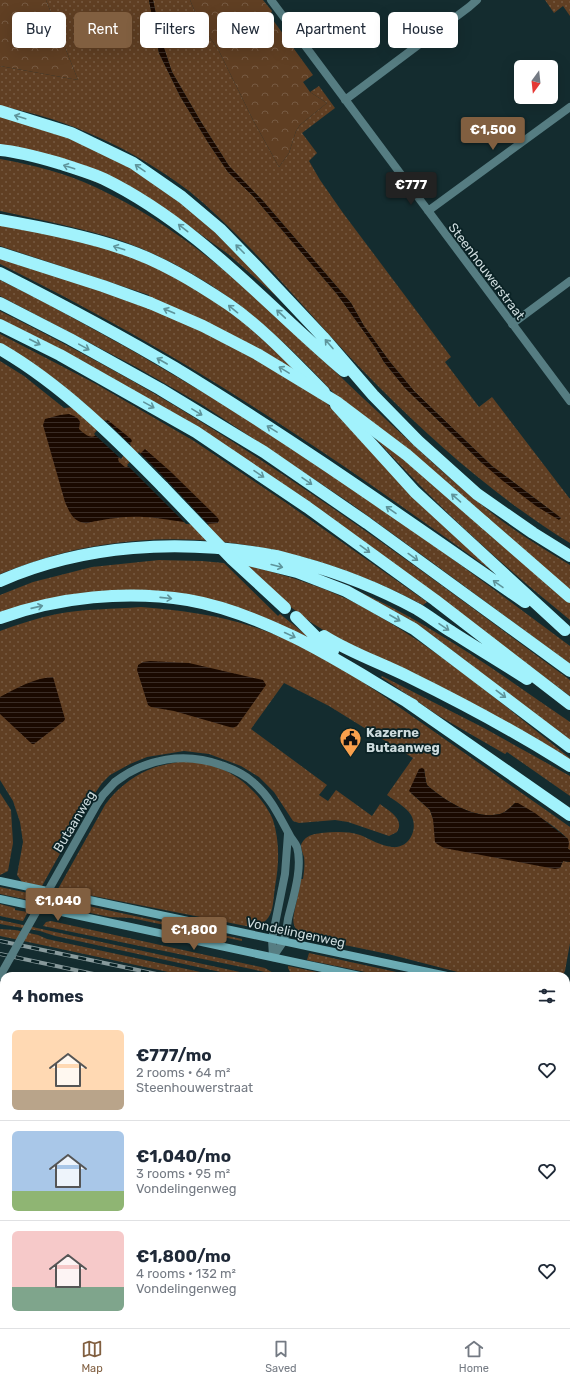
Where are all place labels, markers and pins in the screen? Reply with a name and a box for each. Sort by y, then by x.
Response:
pin: €1,500 [460,117,526,151]
pin: €777 [387,172,435,206]
place label: Kazerne Butaanweg [366,725,440,755]
public building icon: Kazerne Butaanweg [337,726,363,759]
pin: €1,040 [25,888,91,922]
pin: €1,800 [161,917,227,951]

